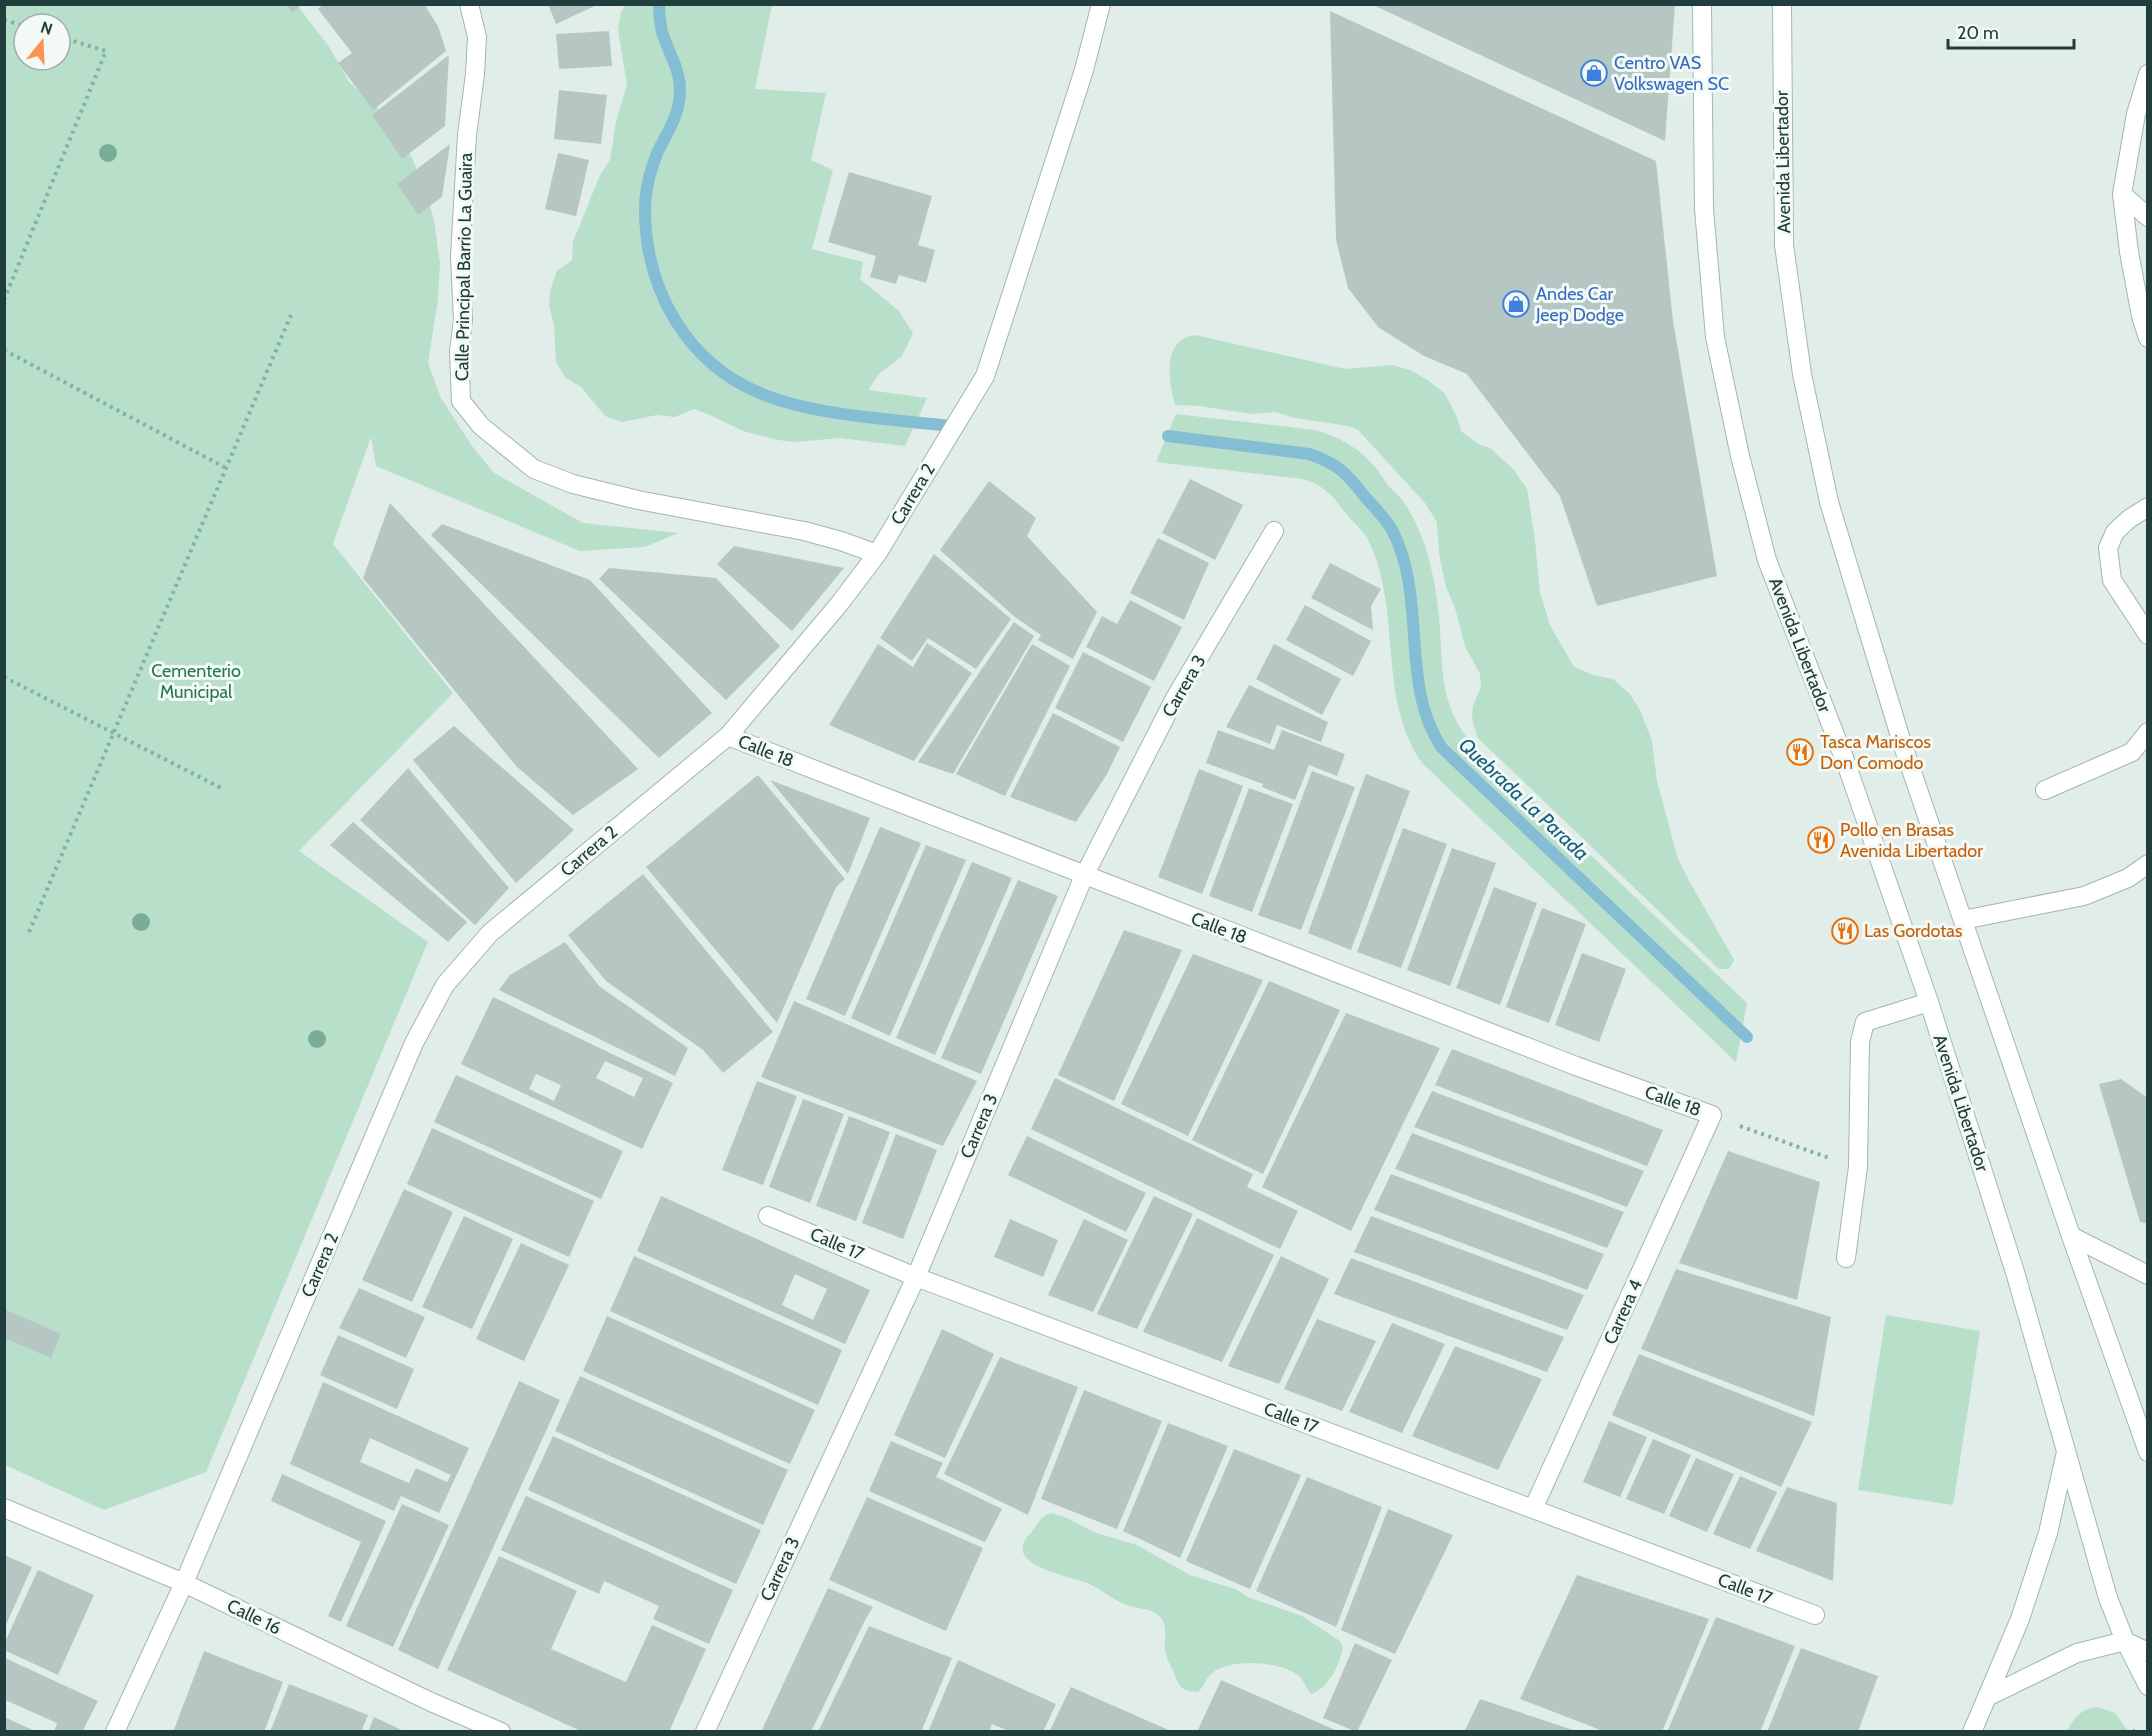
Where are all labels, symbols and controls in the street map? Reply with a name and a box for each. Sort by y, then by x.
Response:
north arrow [12,12,72,72]
scale bar [1948,12,2074,50]
text: N [38,17,55,39]
text: 20 m [1957,22,1999,44]
place label: Centro VAS Volkswagen SC [1614,52,1729,95]
shop icon: Centro VAS Volkswagen SC [1579,58,1609,88]
street label: Avenida Libertador [1771,90,1795,234]
street label: Calle Principal Barrio La Guaira [451,152,477,381]
place label: Andes Car Jeep Dodge [1535,283,1624,326]
shop icon: Andes Car Jeep Dodge [1501,289,1531,319]
street label: Carrera 2 [886,459,940,529]
street label: Avenida Libertador [1764,574,1836,716]
street label: Carrera 3 [1157,651,1211,721]
park label: Cementerio Municipal [151,660,241,703]
street label: Calle 18 [735,730,797,772]
place label: Tasca Mariscos Don Comodo [1820,731,1931,774]
water label: Quebrada La Parada [1454,733,1594,865]
restaurant icon: Tasca Mariscos Don Comodo [1785,737,1815,767]
place label: Pollo en Brasas Avenida Libertador [1840,819,1983,862]
street label: Carrera 2 [556,821,622,881]
restaurant icon: Pollo en Brasas Avenida Libertador [1806,825,1836,855]
street label: Calle 18 [1188,907,1250,949]
restaurant icon: Las Gordotas [1830,916,1860,946]
place label: Las Gordotas [1864,920,1962,942]
street label: Avenida Libertador [1928,1032,1994,1175]
street label: Calle 18 [1642,1081,1704,1121]
street label: Carrera 3 [956,1090,1002,1162]
street label: Calle 17 [807,1223,867,1265]
street label: Carrera 2 [297,1230,343,1300]
street label: Carrera 4 [1599,1276,1647,1348]
street label: Calle 17 [1261,1398,1321,1438]
street label: Carrera 3 [756,1534,804,1604]
street label: Calle 17 [1715,1569,1775,1609]
street label: Calle 16 [223,1595,285,1639]

